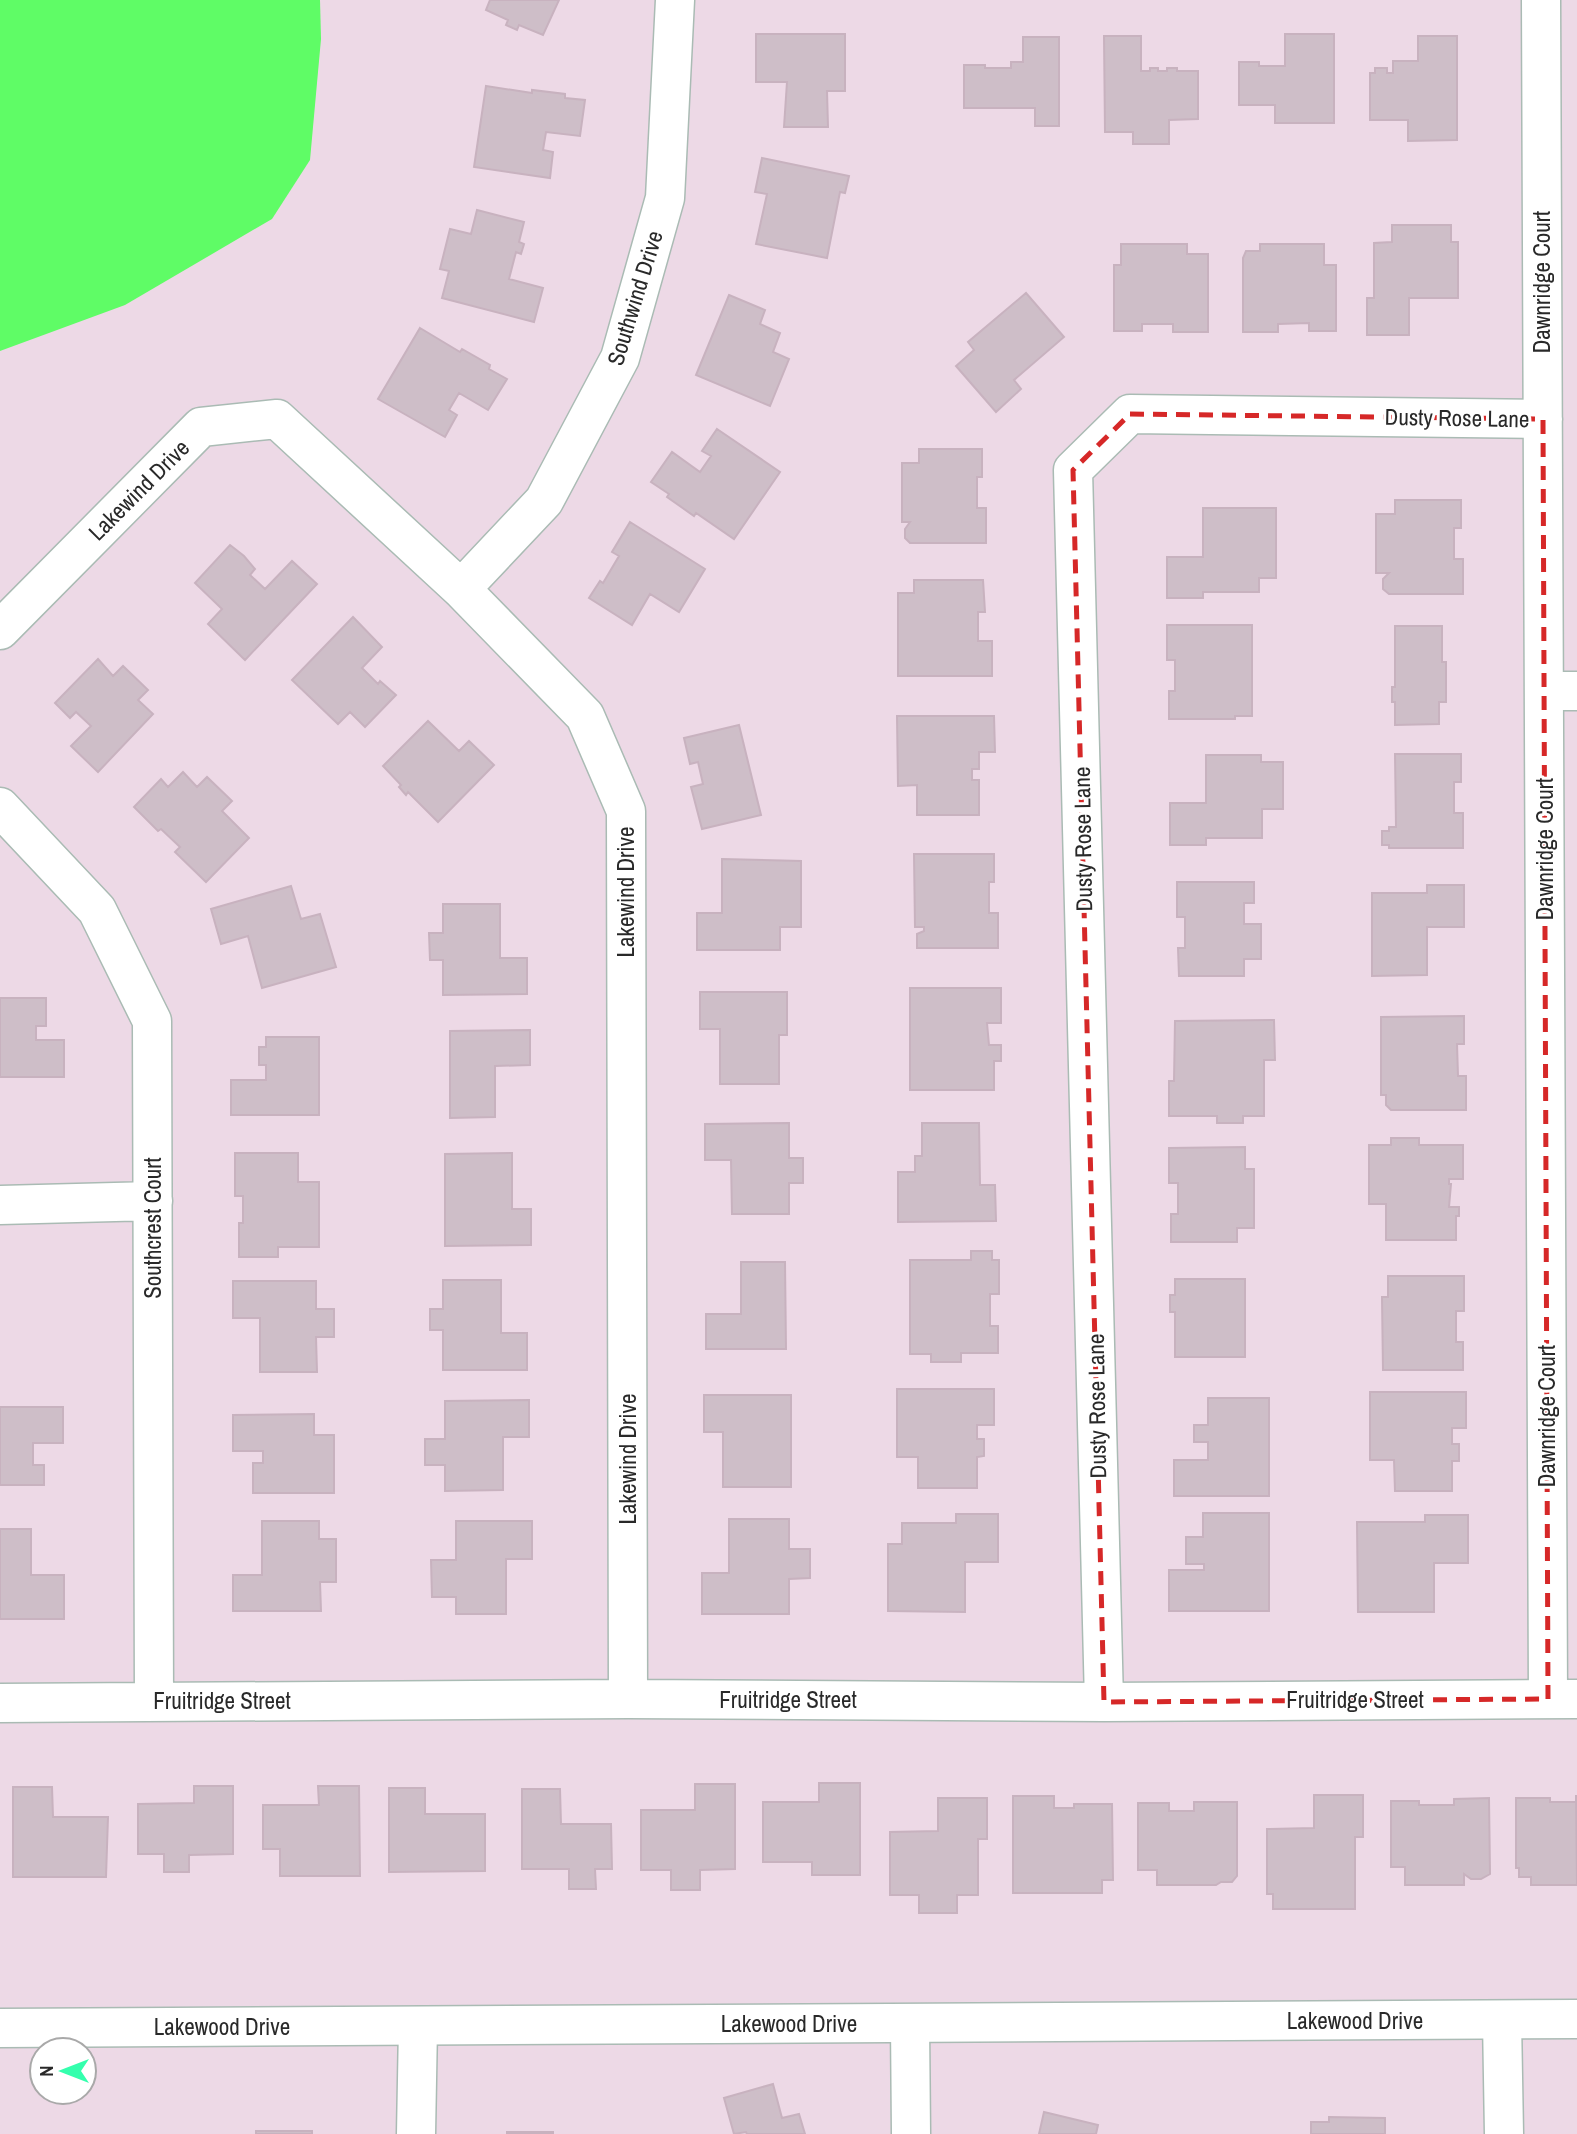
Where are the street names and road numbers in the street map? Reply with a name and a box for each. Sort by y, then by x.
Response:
street label: Dawnridge Court [1526,211,1557,353]
street label: Southwind Drive [599,227,670,369]
street label: Dusty Rose Lane [1384,401,1530,434]
street label: Lakewind Drive [81,432,196,547]
street label: Dusty Rose Lane [1066,766,1099,912]
street label: Dawnridge Court [1529,778,1560,920]
street label: Lakewind Drive [610,826,641,958]
street label: Southcrest Court [137,1157,168,1299]
street label: Dusty Rose Lane [1080,1333,1113,1479]
street label: Dawnridge Court [1531,1345,1562,1487]
street label: Lakewind Drive [612,1393,643,1525]
street label: Fruitridge Street [719,1684,857,1715]
street label: Fruitridge Street [1286,1684,1424,1715]
street label: Fruitridge Street [153,1685,291,1716]
street label: Lakewood Drive [1287,2005,1423,2036]
street label: Lakewood Drive [721,2008,857,2039]
street label: Lakewood Drive [154,2011,290,2042]

